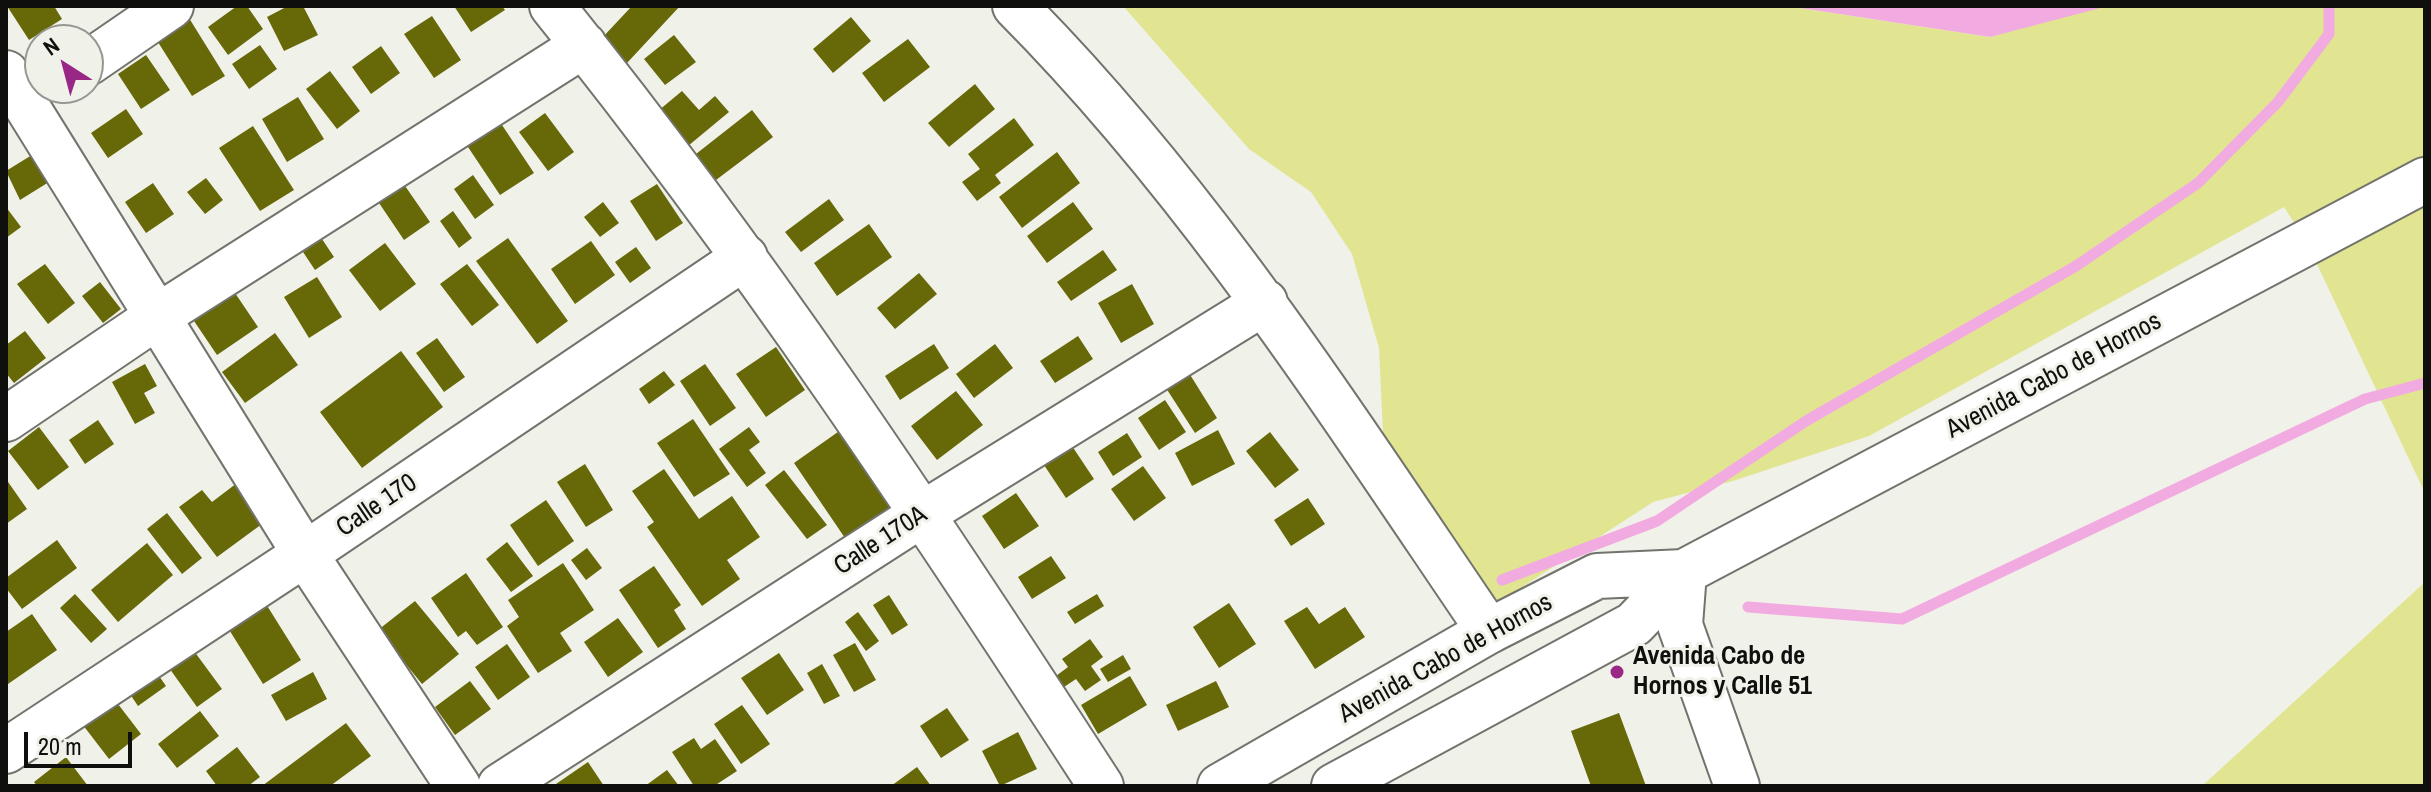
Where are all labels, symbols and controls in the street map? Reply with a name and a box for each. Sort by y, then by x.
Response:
north arrow [24,24,104,104]
text: N [37,30,65,62]
street label: Avenida Cabo de Hornos [1941,306,2167,446]
street label: Calle 170 [331,468,423,544]
street label: Calle 170A [829,500,933,582]
street label: Avenida Cabo de Hornos [1334,587,1558,731]
place label: Avenida Cabo de Hornos y Calle 51 [1633,641,1812,702]
marker: Avenida Cabo de Hornos y Calle 51 [1608,663,1626,681]
scale bar [28,716,136,766]
text: 20 m [38,730,82,762]

